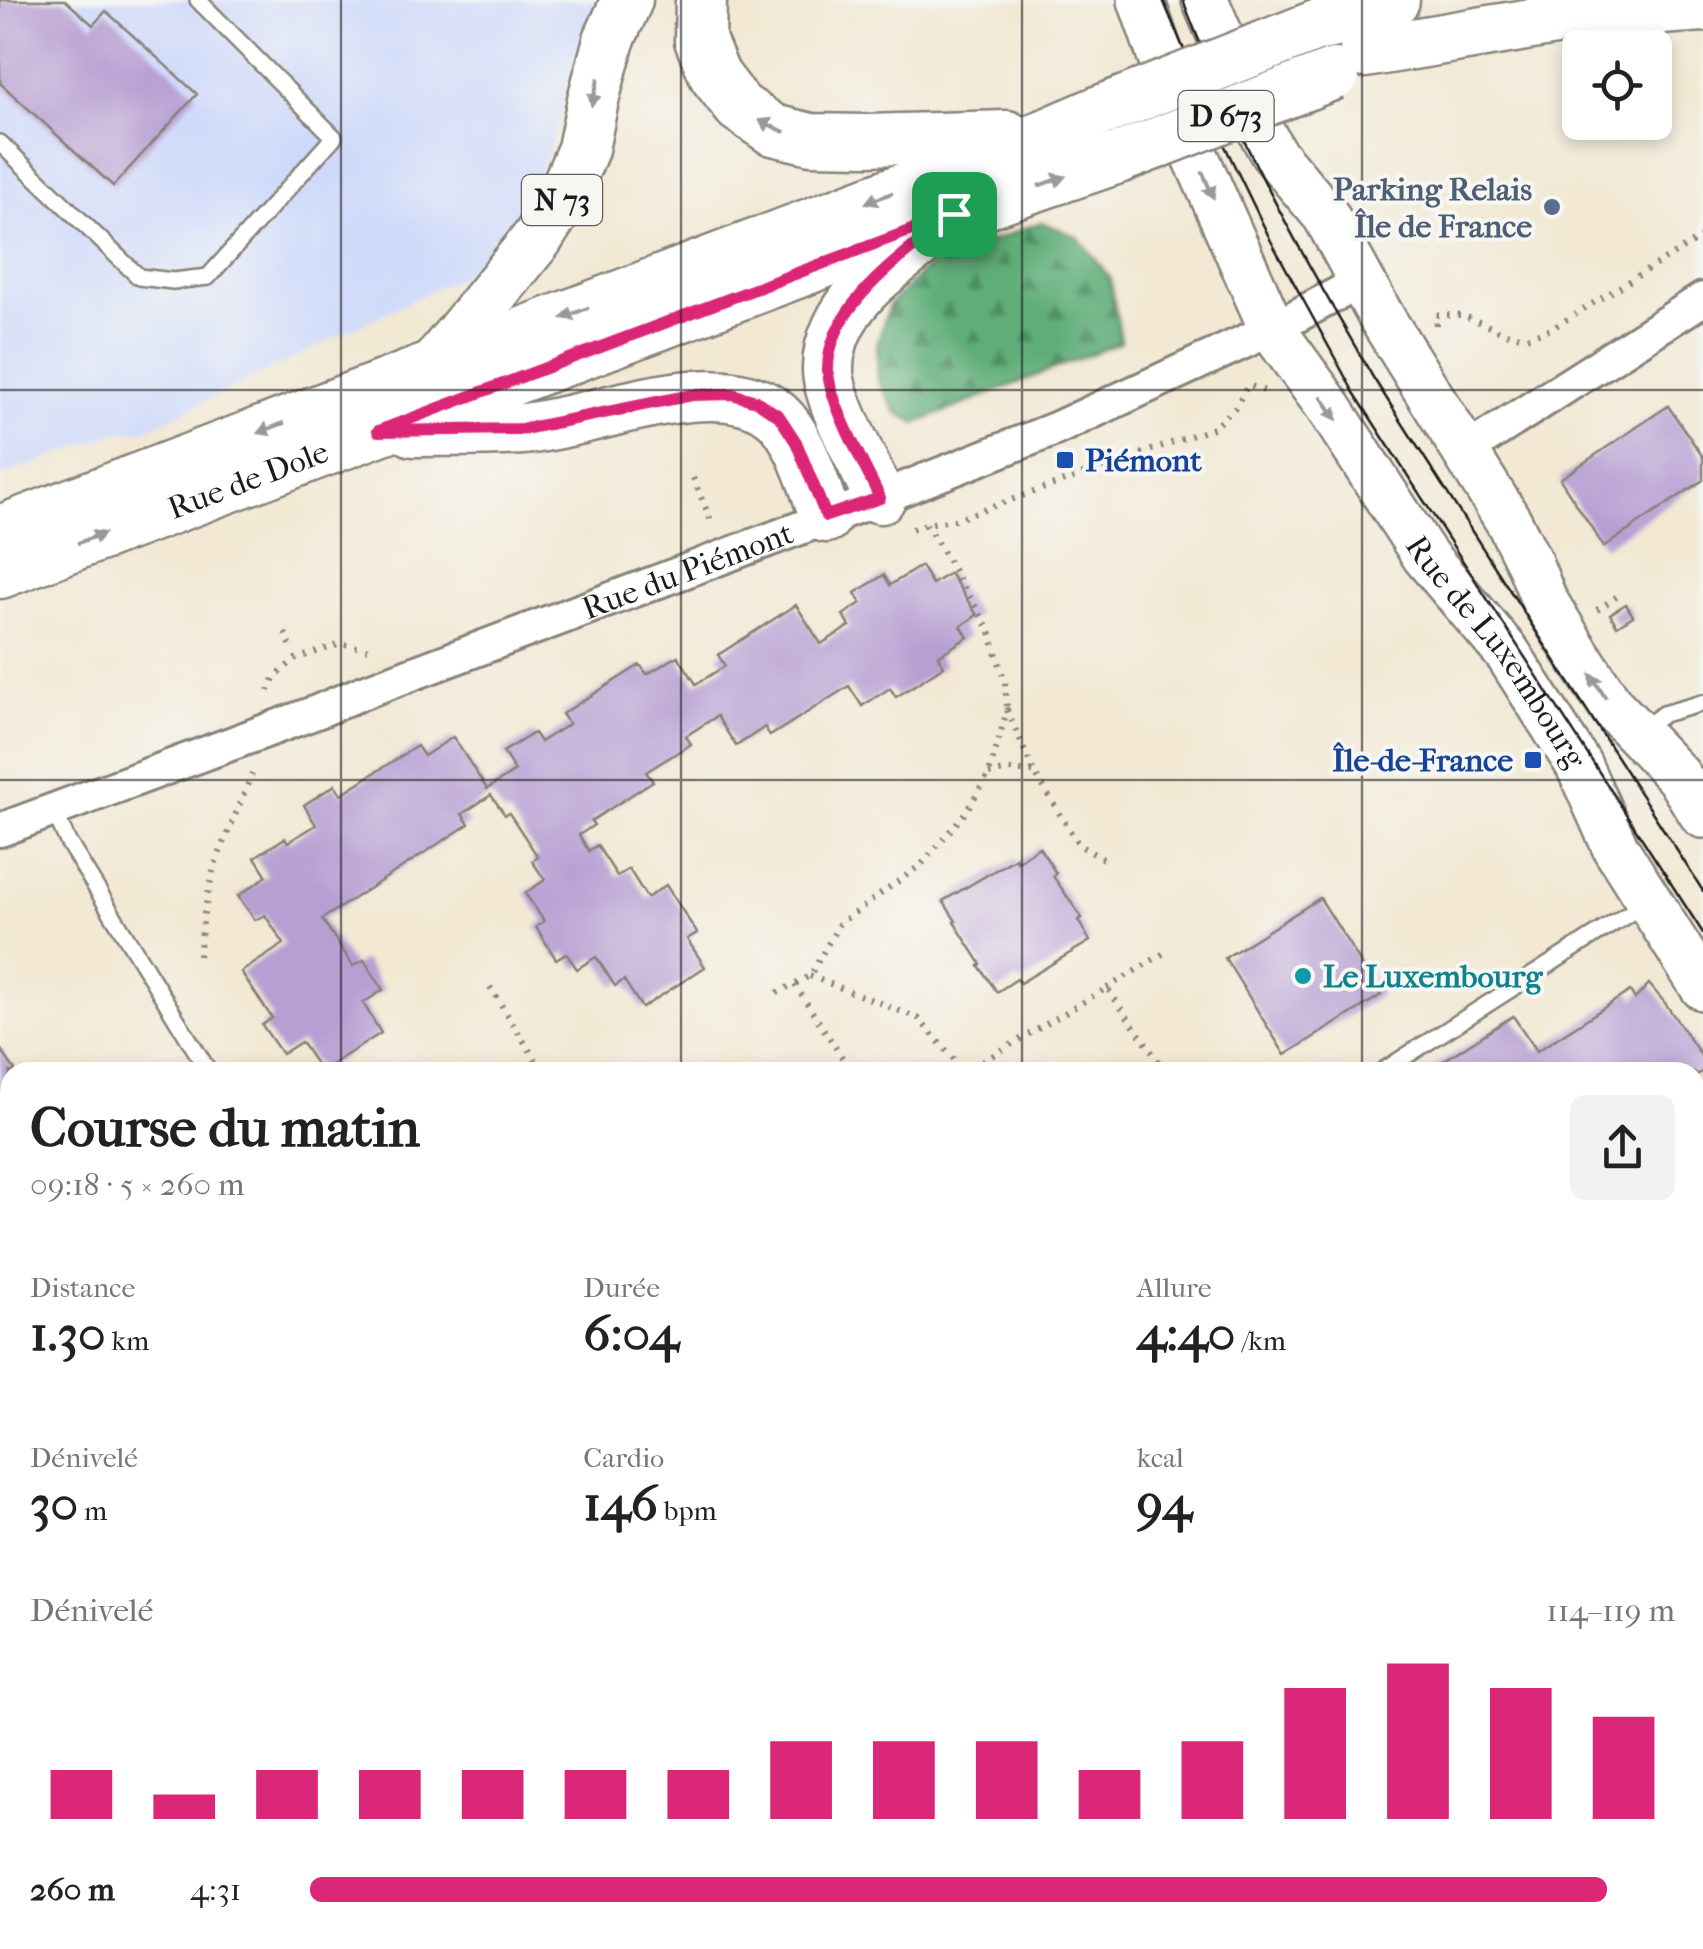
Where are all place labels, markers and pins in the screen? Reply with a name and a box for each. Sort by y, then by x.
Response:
place label: Parking Relais Île de France [1333,171,1532,245]
pin [912,172,997,257]
marker: Parking Relais Île de France [1541,196,1563,218]
place label: Piémont [1085,442,1202,479]
marker: Piémont [1054,449,1076,471]
place label: Île-de-France [1332,741,1513,779]
marker: Île-de-France [1522,749,1544,771]
place label: Le Luxembourg [1323,958,1543,995]
marker: Le Luxembourg [1292,965,1314,987]

